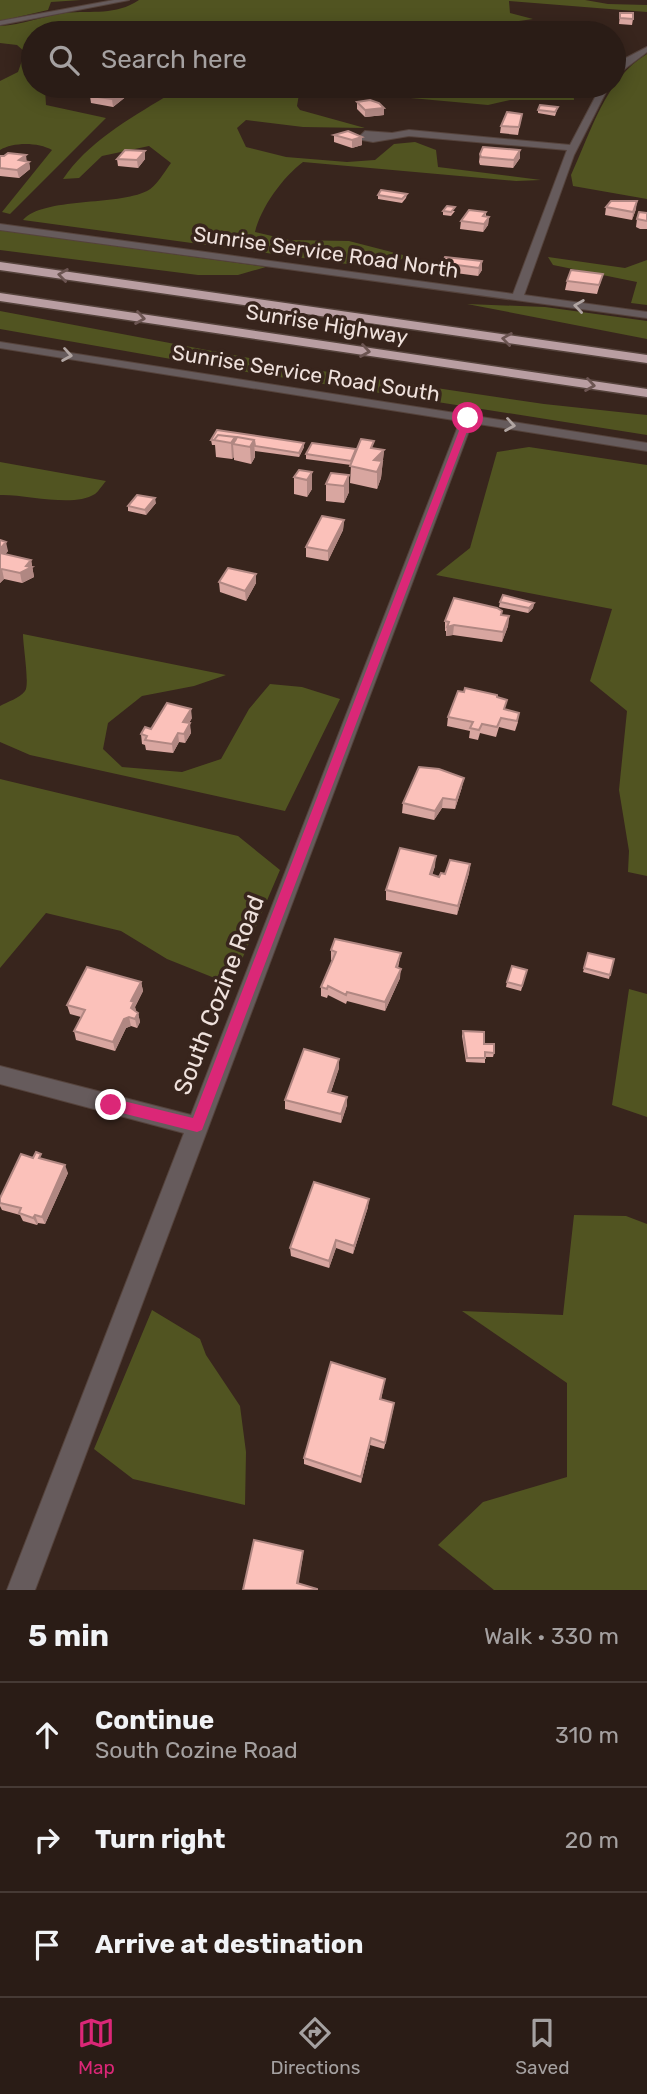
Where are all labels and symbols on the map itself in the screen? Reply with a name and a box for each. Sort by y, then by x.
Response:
street label: Sunrise Service Road North [192,221,460,283]
one-way arrow [57,268,69,283]
street label: Sunrise Highway [244,299,410,349]
one-way arrow [574,299,585,314]
one-way arrow [134,310,146,325]
one-way arrow [501,332,513,347]
street label: Sunrise Service Road South [170,339,442,407]
one-way arrow [359,344,371,359]
one-way arrow [62,347,73,362]
one-way arrow [584,377,596,392]
route start [452,402,483,433]
one-way arrow [504,417,516,432]
street label: South Cozine Road [168,891,270,1099]
route end [95,1089,126,1120]

